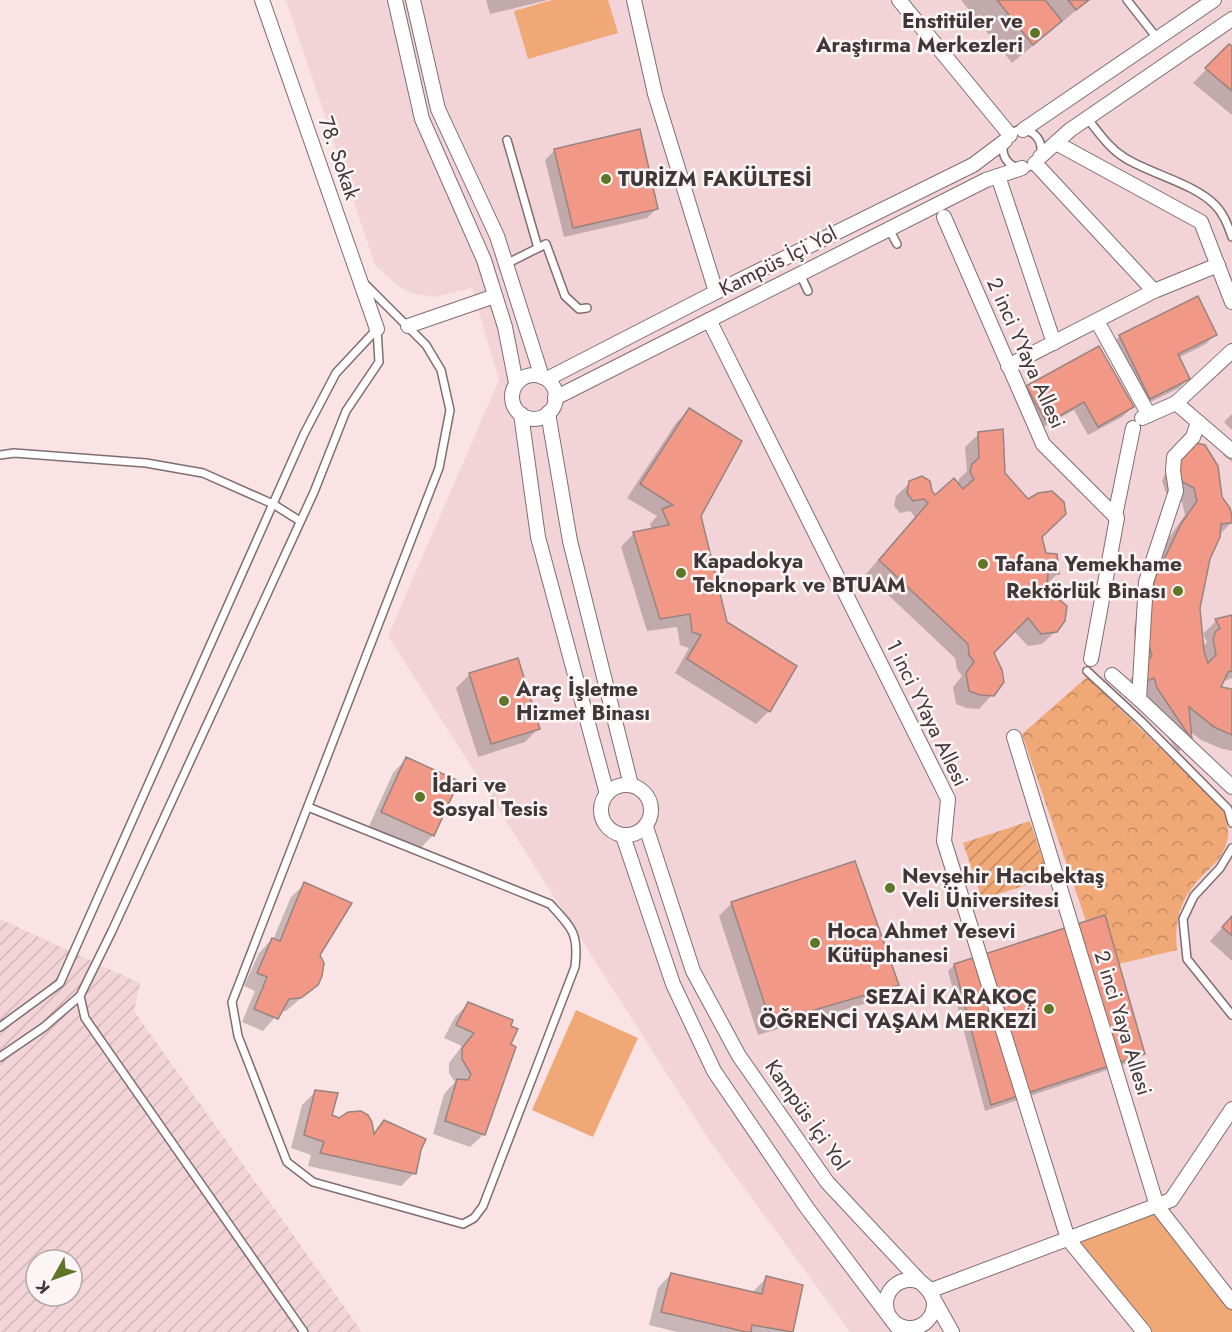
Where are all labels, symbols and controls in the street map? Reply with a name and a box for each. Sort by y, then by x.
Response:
place label: Enstitüler ve Araştırma Merkezleri [815,6,1023,60]
marker: Enstitüler ve Araştırma Merkezleri [1028,26,1042,40]
street label: 78. Sokak [311,112,367,204]
place label: TURİZM FAKÜLTESİ [618,164,812,194]
marker: TURİZM FAKÜLTESİ [599,172,613,186]
street label: Kampüs İçi Yol [714,218,842,304]
street label: 2 inci YYaya Allesi [979,273,1073,433]
place label: Kapadokya Teknopark ve BTUAM [693,546,906,600]
place label: Tafana Yemekhame [995,549,1182,579]
marker: Tafana Yemekhame [976,557,990,571]
marker: Kapadokya Teknopark ve BTUAM [674,566,688,580]
place label: Rektörlük Binası [1006,576,1166,606]
marker: Rektörlük Binası [1171,584,1185,598]
street label: 1 inci YYaya Allesi [878,635,976,791]
place label: Araç İşletme Hizmet Binası [515,674,650,728]
marker: Araç İşletme Hizmet Binası [497,694,511,708]
place label: İdari ve Sosyal Tesis [432,770,548,824]
marker: İdari ve Sosyal Tesis [413,790,427,804]
place label: Nevşehir Hacıbektaş Veli Üniversitesi [901,861,1105,915]
marker: Nevşehir Hacıbektaş Veli Üniversitesi [883,881,897,895]
place label: Hoca Ahmet Yesevi Kütüphanesi [827,916,1015,970]
marker: Hoca Ahmet Yesevi Kütüphanesi [808,936,822,950]
street label: 2 inci Yaya Allesi [1087,947,1159,1099]
place label: SEZAİ KARAKOÇ ÖĞRENCİ YAŞAM MERKEZİ [759,982,1037,1036]
marker: SEZAİ KARAKOÇ ÖĞRENCİ YAŞAM MERKEZİ [1042,1002,1056,1016]
street label: Kampüs İçi Yol [758,1054,856,1176]
north arrow [24,1248,84,1308]
text: K [30,1275,55,1299]

